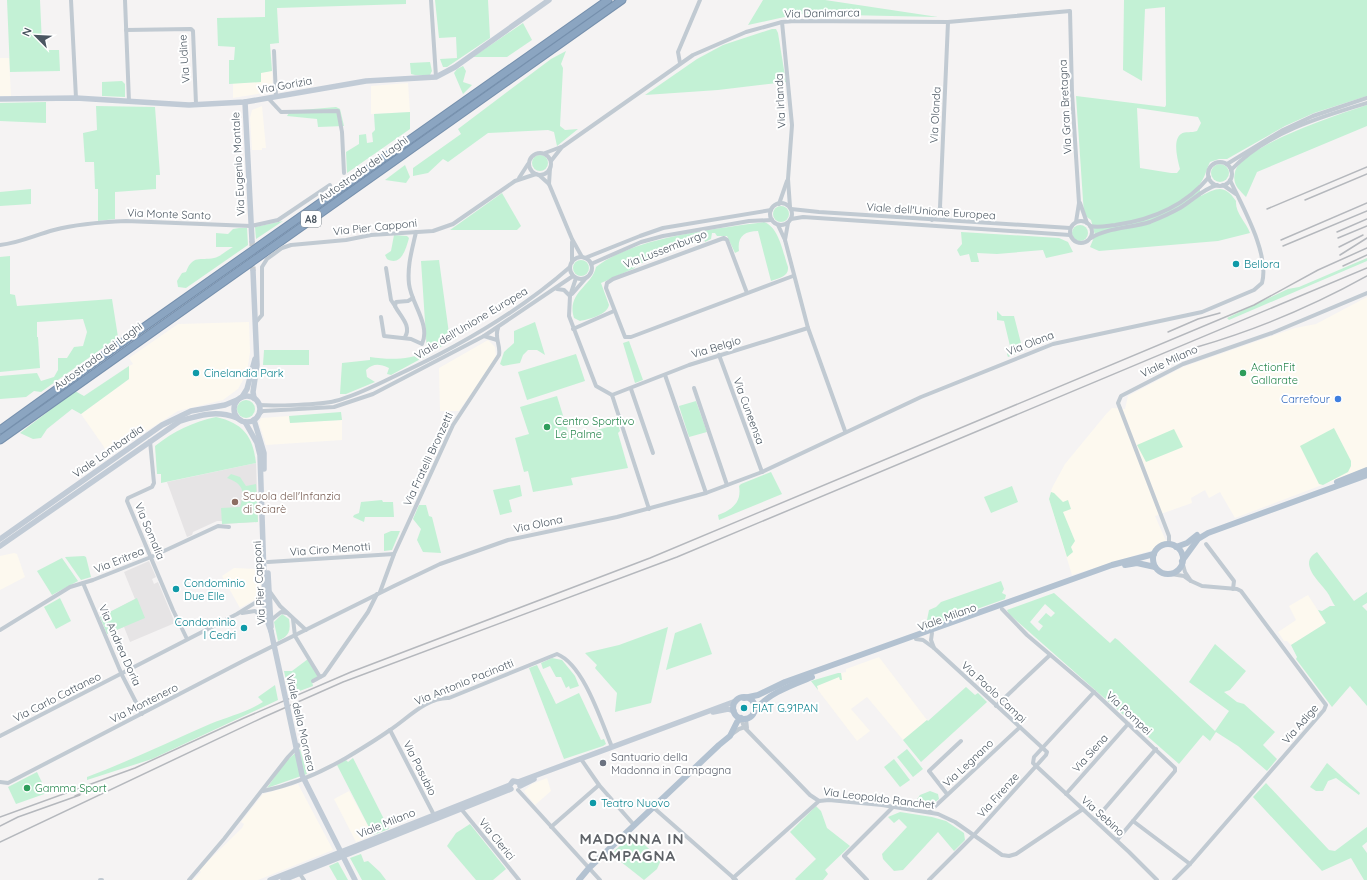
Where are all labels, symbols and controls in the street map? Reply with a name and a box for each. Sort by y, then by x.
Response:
street label: Via Danimarca [784,5,860,21]
north arrow [16,16,56,56]
text: N [19,25,35,38]
street label: Via Udine [175,34,193,84]
street label: Via Gran Bretagna [1056,59,1074,155]
street label: Via Gorizia [257,73,313,97]
street label: Via Irlanda [772,73,788,129]
street label: Via Olanda [927,86,943,144]
street label: Via Eugenio Montale [228,112,248,216]
street label: Autostrada dei Laghi [316,133,410,205]
street label: Viale dell'Unione Europea [866,200,996,222]
street label: Via Monte Santo [127,206,211,222]
road number: A8 [301,211,321,227]
street label: Via Pier Capponi [332,216,418,238]
street label: Via Lussemburgo [621,227,709,271]
place label: Bellora [1244,257,1280,271]
marker: Bellora [1231,259,1241,269]
street label: Viale dell'Unione Europea [412,284,530,362]
street label: Autostrada dei Laghi [51,319,145,393]
street label: Via Olona [1004,328,1056,358]
street label: Via Belgio [690,333,743,361]
street label: Viale Milano [1138,341,1200,380]
place label: ActionFit Gallarate [1251,360,1298,387]
place label: Cinelandia Park [204,366,284,380]
marker: Cinelandia Park [191,368,201,378]
marker: ActionFit Gallarate [1238,368,1248,378]
street label: Via Cuneensa [730,376,768,446]
place label: Carrefour [1281,392,1331,406]
marker: Carrefour [1333,394,1343,404]
street label: Via Fratelli Bronzetti [400,410,456,508]
place label: Centro Sportivo Le Palme [555,414,635,441]
street label: Viale Lombardia [70,421,146,481]
marker: Centro Sportivo Le Palme [542,422,552,432]
place label: Scuola dell'Infanzia di Sciarè [243,489,340,516]
marker: Scuola dell'Infanzia di Sciarè [230,497,240,507]
street label: Via Somalia [132,500,168,562]
street label: Via Olona [512,512,564,536]
street label: Via Ciro Menotti [289,539,371,559]
street label: Via Pier Capponi [250,541,268,625]
street label: Via Eritrea [92,544,146,576]
place label: Condominio Due Elle [184,576,246,603]
marker: Condominio Due Elle [171,584,181,594]
street label: Viale Milano [916,600,979,634]
street label: Via Andrea Doria [96,602,144,688]
place label: Condominio I Cedri [175,615,236,642]
marker: Condominio I Cedri [239,623,249,633]
street label: Via Antonio Pacinotti [412,656,516,708]
street label: Via Paolo Campi [958,658,1030,726]
street label: Via Carlo Cattaneo [11,669,104,725]
street label: Viale della Mornera [283,673,319,773]
street label: Via Montenero [108,680,181,726]
street label: Via Pompei [1103,688,1155,738]
place label: FIAT G.91PAN [752,701,818,715]
street label: Via Adige [1279,701,1321,747]
marker: FIAT G.91PAN [739,703,749,713]
street label: Via Siena [1069,731,1111,775]
street label: Via Legnano [940,736,997,790]
street label: Via Pasubio [400,738,440,798]
place label: Santuario della Madonna in Campagna [611,750,731,777]
marker: Santuario della Madonna in Campagna [598,758,608,768]
street label: Via Firenze [974,770,1022,820]
place label: Gamma Sport [35,781,107,795]
marker: Gamma Sport [22,783,32,793]
street label: Via Leopoldo Ranchet [822,784,936,812]
street label: Via Sebino [1078,793,1128,839]
place label: Teatro Nuovo [601,796,670,810]
marker: Teatro Nuovo [588,798,598,808]
street label: Viale Milano [355,805,418,841]
street label: Via Clerici [476,815,518,863]
district label: MADONNA IN CAMPAGNA [580,829,684,865]

